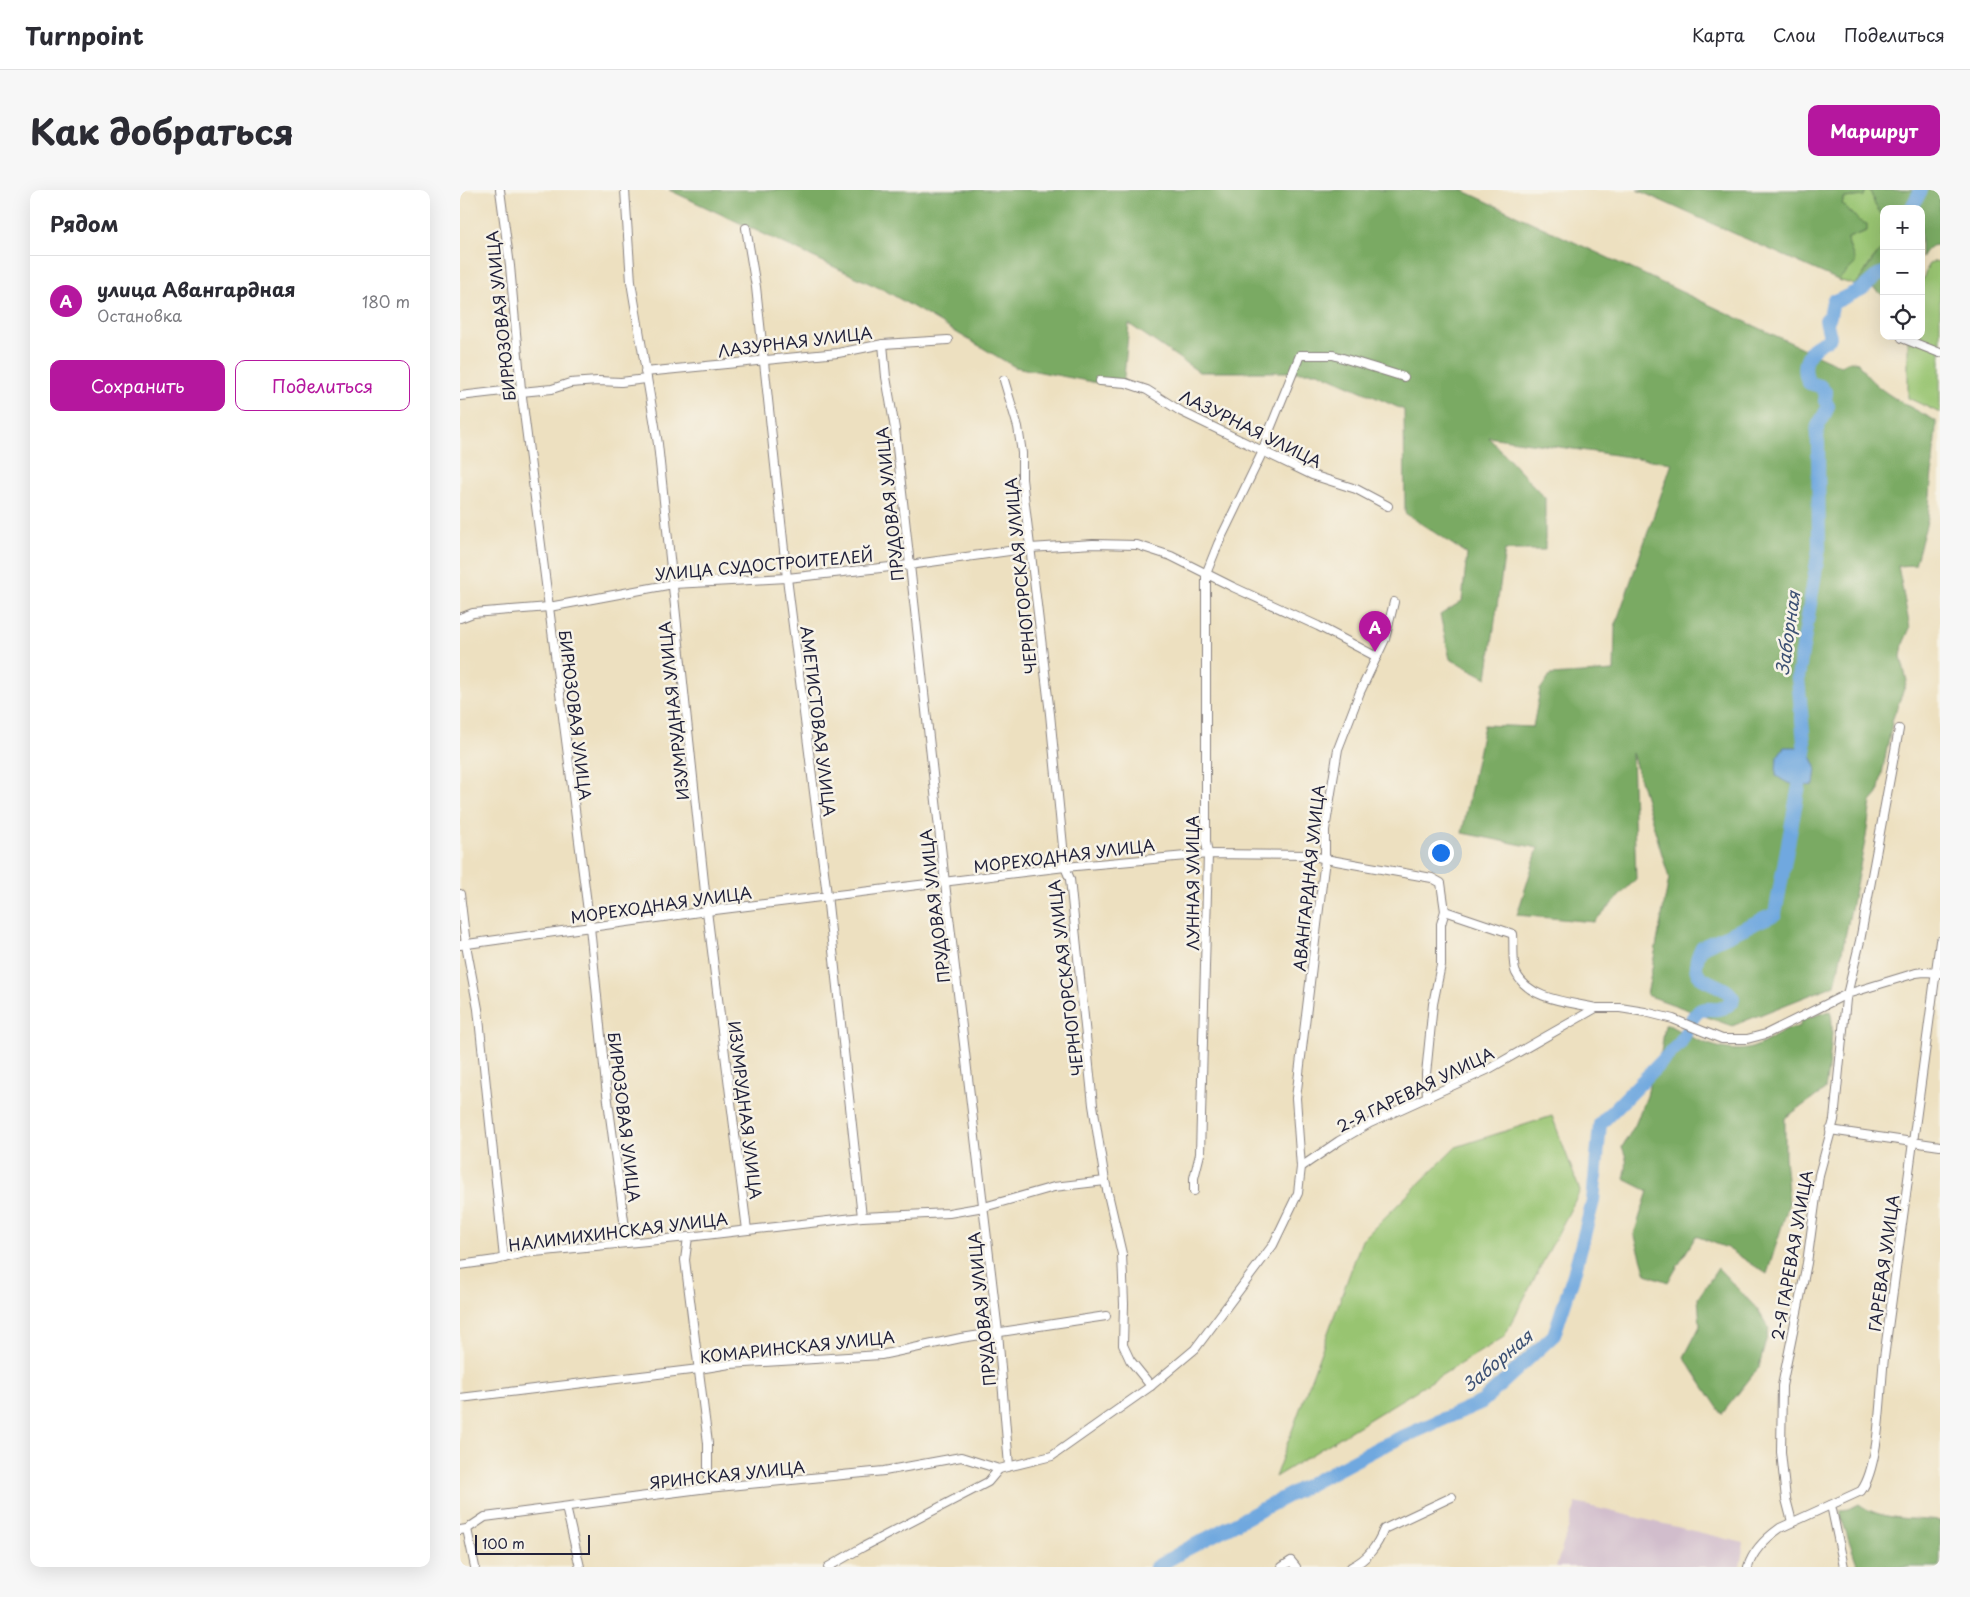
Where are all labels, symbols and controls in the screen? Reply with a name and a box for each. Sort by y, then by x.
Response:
text: Turnpoint [25,17,144,53]
text: Карта [1692,21,1745,48]
text: Слои [1773,21,1816,48]
text: Поделиться [1844,21,1945,48]
text: Как добраться [30,104,294,157]
button: Маршрут [1808,105,1940,156]
map controls [1880,205,1925,340]
button: + [1880,205,1925,250]
text: Рядом [50,207,118,239]
street label: БИРЮЗОВАЯ УЛИЦА [479,229,521,403]
button: − [1880,250,1925,295]
text: улица Авангардная [97,275,296,303]
text: A [60,289,72,313]
text: 180 m [362,289,410,313]
button: locate [1880,295,1925,340]
text: Остановка [97,303,182,327]
street label: ЛАЗУРНАЯ УЛИЦА [716,320,874,362]
button: Сохранить [50,360,225,411]
button: Поделиться [235,360,410,411]
street label: ЛАЗУРНАЯ УЛИЦА [1176,383,1326,473]
street label: ПРУДОВАЯ УЛИЦА [869,426,909,582]
street label: ЧЕРНОГОРСКАЯ УЛИЦА [998,476,1042,676]
street label: УЛИЦА СУДОСТРОИТЕЛЕЙ [654,543,874,585]
water label: Заборная [1768,588,1806,677]
pin: A [1359,611,1391,652]
street label: ИЗУМРУДНАЯ УЛИЦА [652,620,694,802]
street label: АМЕТИСТОВАЯ УЛИЦА [795,624,843,818]
street label: БИРЮЗОВАЯ УЛИЦА [554,628,598,802]
street label: АВАНГАРДНАЯ УЛИЦА [1286,783,1330,973]
street label: ЛУННАЯ УЛИЦА [1180,815,1204,951]
street label: ПРУДОВАЯ УЛИЦА [913,828,955,984]
street label: МОРЕХОДНАЯ УЛИЦА [972,832,1156,878]
your location [1428,840,1454,866]
street label: ЧЕРНОГОРСКАЯ УЛИЦА [1041,878,1089,1078]
street label: МОРЕХОДНАЯ УЛИЦА [569,879,753,929]
street label: ИЗУМРУДНАЯ УЛИЦА [723,1019,769,1201]
street label: БИРЮЗОВАЯ УЛИЦА [603,1030,647,1204]
street label: 2-Я ГАРЕВАЯ УЛИЦА [1332,1040,1498,1138]
street label: 2-Я ГАРЕВАЯ УЛИЦА [1764,1168,1818,1342]
street label: ГАРЕВАЯ УЛИЦА [1862,1193,1904,1333]
street label: НАЛИМИХИНСКАЯ УЛИЦА [507,1206,729,1256]
street label: ПРУДОВАЯ УЛИЦА [961,1231,1001,1387]
water label: Заборная [1456,1322,1539,1397]
street label: КОМАРИНСКАЯ УЛИЦА [698,1324,896,1368]
street label: ЯРИНСКАЯ УЛИЦА [648,1454,806,1494]
scale bar [475,1532,590,1555]
text: 100 m [482,1533,525,1554]

